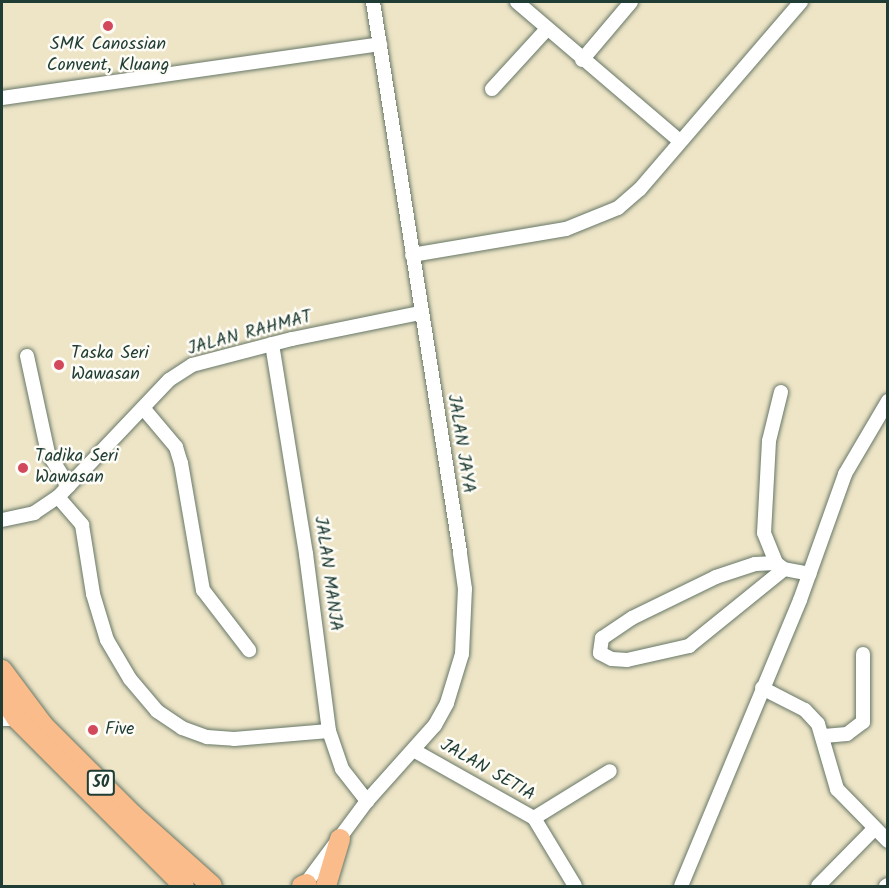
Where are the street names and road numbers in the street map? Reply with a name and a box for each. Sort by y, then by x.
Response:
street label: JALAN RAHMAT [185,307,315,361]
street label: JALAN JAYA [441,393,479,495]
street label: JALAN MANJA [308,515,346,633]
street label: JALAN SETIA [436,735,538,807]
road number: 50 [86,770,116,796]

